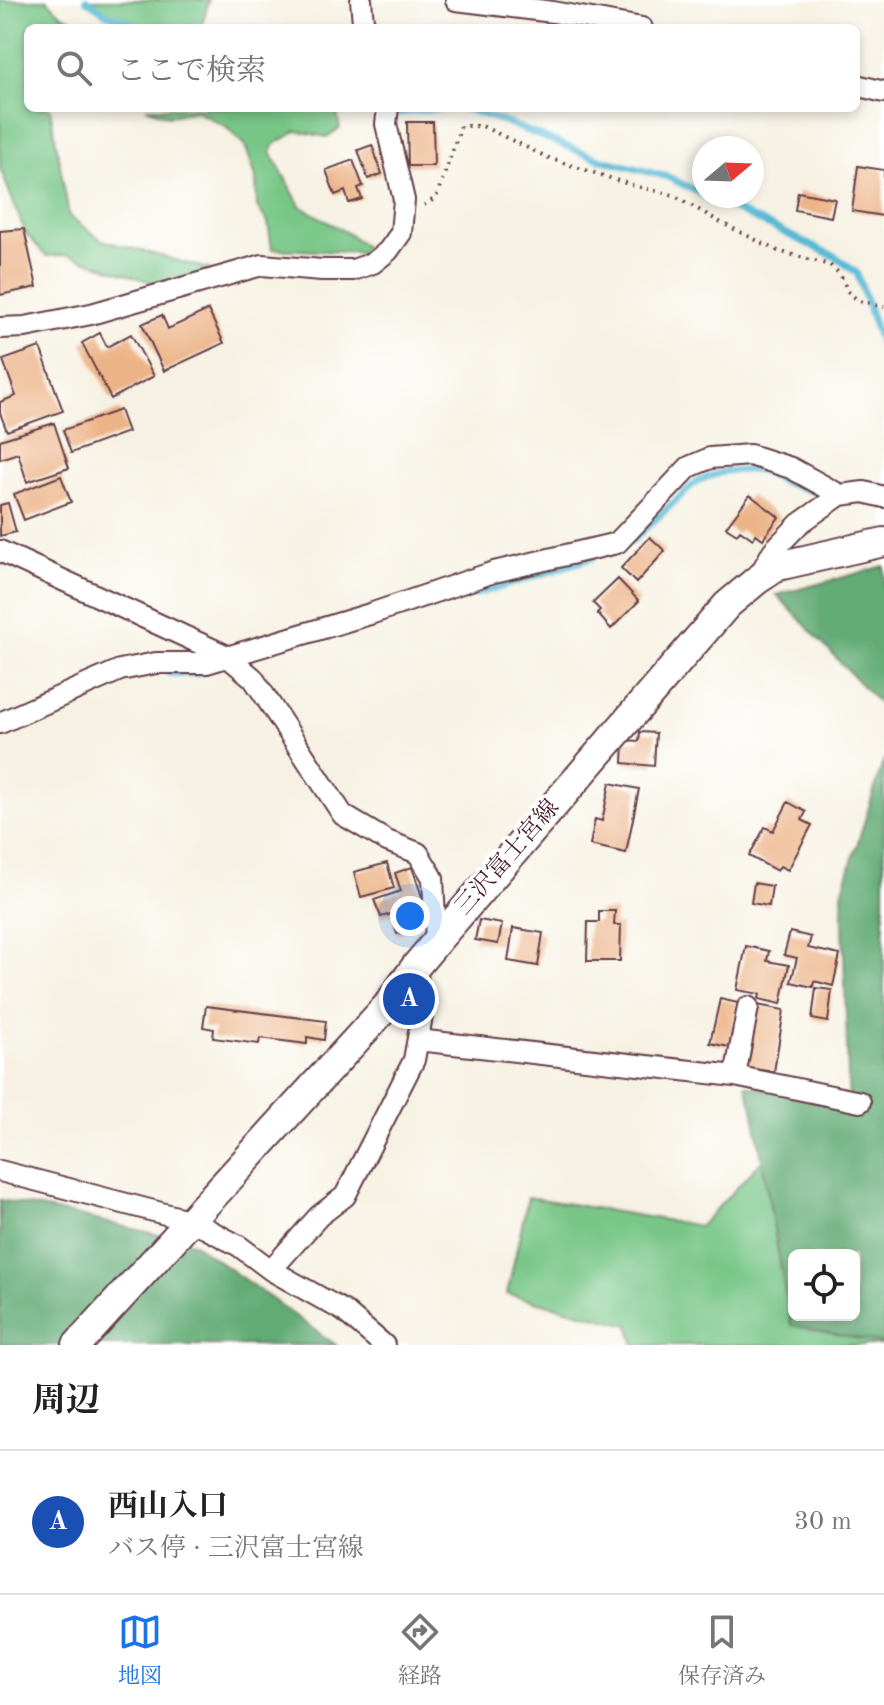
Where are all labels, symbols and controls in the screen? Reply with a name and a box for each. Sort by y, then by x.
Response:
search box [24,24,860,112]
icon: search [52,46,96,90]
text: ここで検索 [116,57,266,87]
north arrow [692,136,764,208]
street label: 三沢富士宮線 [449,794,564,920]
your location [390,896,430,936]
pin: A [383,969,435,1029]
map controls [788,1249,860,1321]
button: locate [788,1249,860,1321]
text: 周辺 [32,1385,100,1419]
text: 西山入口 [108,1492,228,1522]
text: A [48,1509,68,1535]
text: 30 m [794,1509,852,1535]
text: バス停 · 三沢富士宮線 [108,1536,364,1562]
tab: 地図 [118,1610,162,1691]
tab: 経路 [398,1610,442,1691]
tab: 保存済み [678,1610,766,1691]

